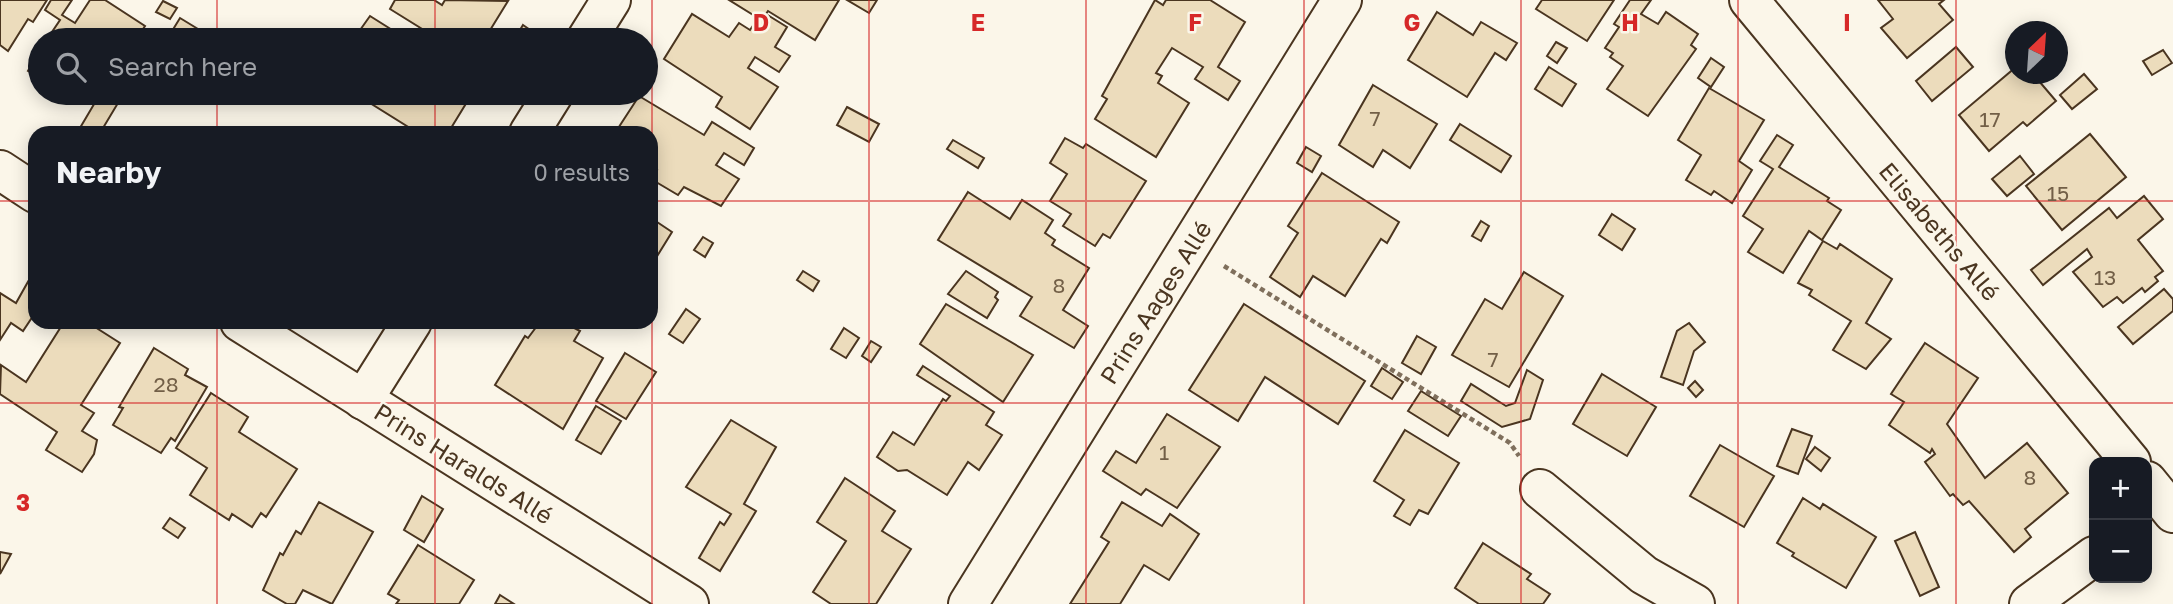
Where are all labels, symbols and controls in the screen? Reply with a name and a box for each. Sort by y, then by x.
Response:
text: D [753,8,769,36]
text: E [971,8,985,36]
text: F [1188,8,1202,36]
text: G [1404,8,1420,36]
text: H [1621,8,1639,36]
text: I [1843,8,1851,36]
north arrow [2005,21,2068,84]
search box [28,28,658,105]
icon: search [52,48,90,86]
text: Search here [108,51,257,82]
house number: 7 [1369,105,1381,131]
house number: 17 [1979,106,2001,132]
text: Nearby [56,154,161,190]
street label: Elisabeths Allé [1874,156,2006,306]
text: 0 results [534,158,630,186]
house number: 15 [2047,180,2069,206]
street label: Prins Aages Allé [1093,215,1217,389]
house number: 13 [2094,264,2116,290]
house number: 8 [1053,272,1065,298]
house number: 7 [1487,346,1499,372]
house number: 28 [154,371,179,397]
street label: Prins Haralds Allé [369,396,559,530]
house number: 1 [1159,439,1169,465]
map controls [2089,457,2152,583]
button: + [2089,457,2152,520]
house number: 8 [2024,464,2036,490]
text: 3 [16,488,30,516]
button: − [2089,520,2152,583]

